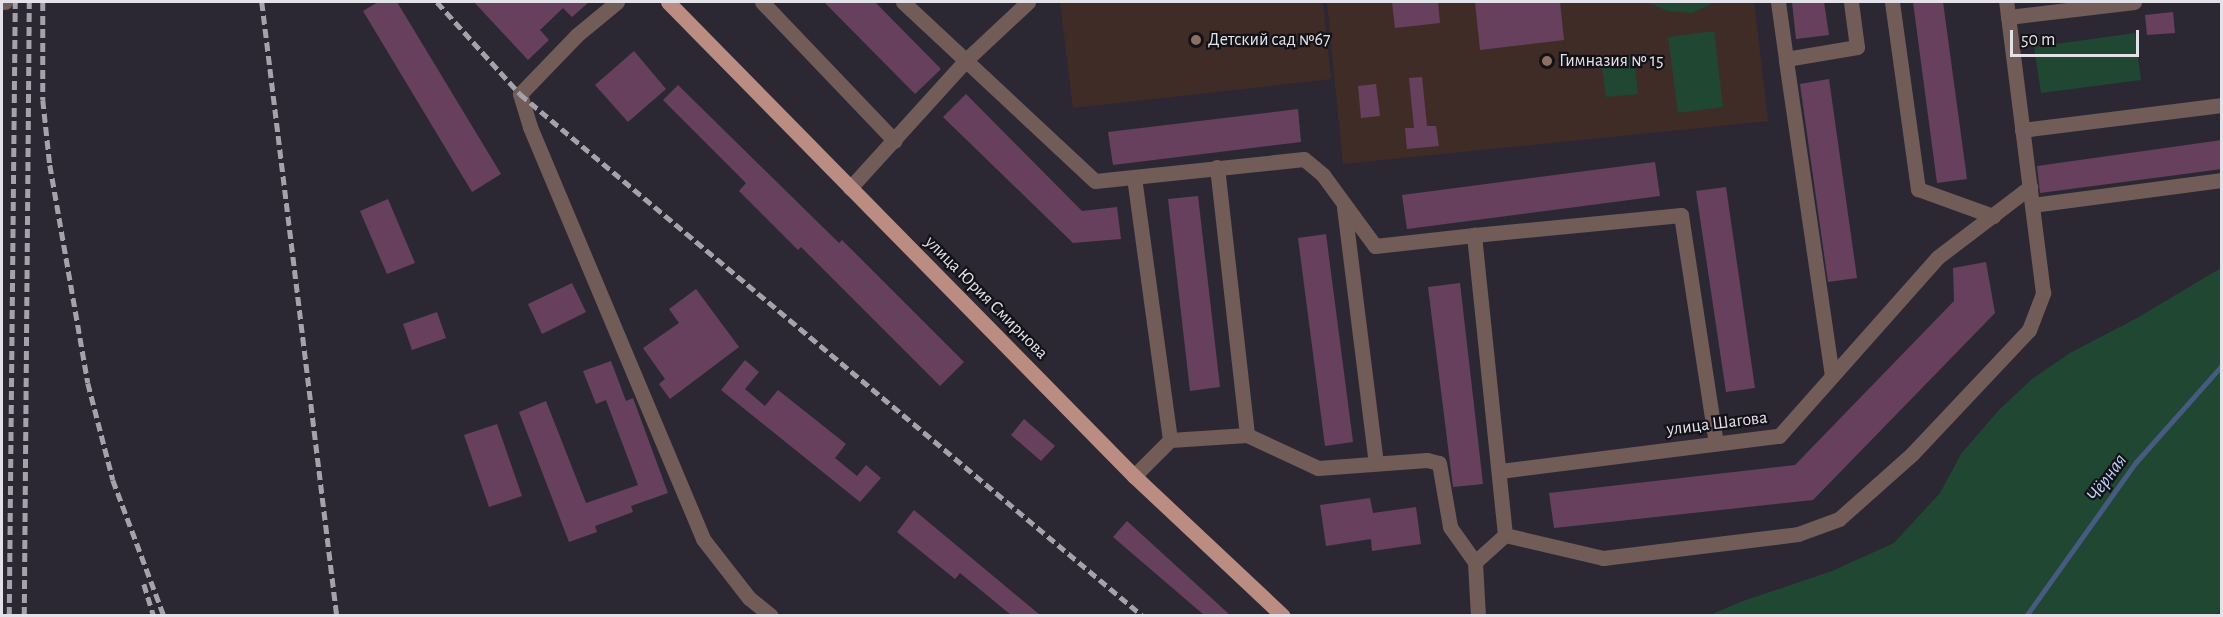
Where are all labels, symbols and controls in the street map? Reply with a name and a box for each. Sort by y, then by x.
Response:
scale bar [2013,18,2142,56]
place label: Детский сад №67 [1208,29,1331,51]
text: 50 m [2021,31,2055,49]
marker: Детский сад №67 [1189,33,1203,47]
place label: Гимназия № 15 [1559,50,1663,72]
marker: Гимназия № 15 [1540,54,1554,68]
street label: улица Юрия Смирнова [920,232,1052,364]
street label: улица Шагова [1665,407,1769,441]
water label: Чёрная [2082,449,2132,507]

